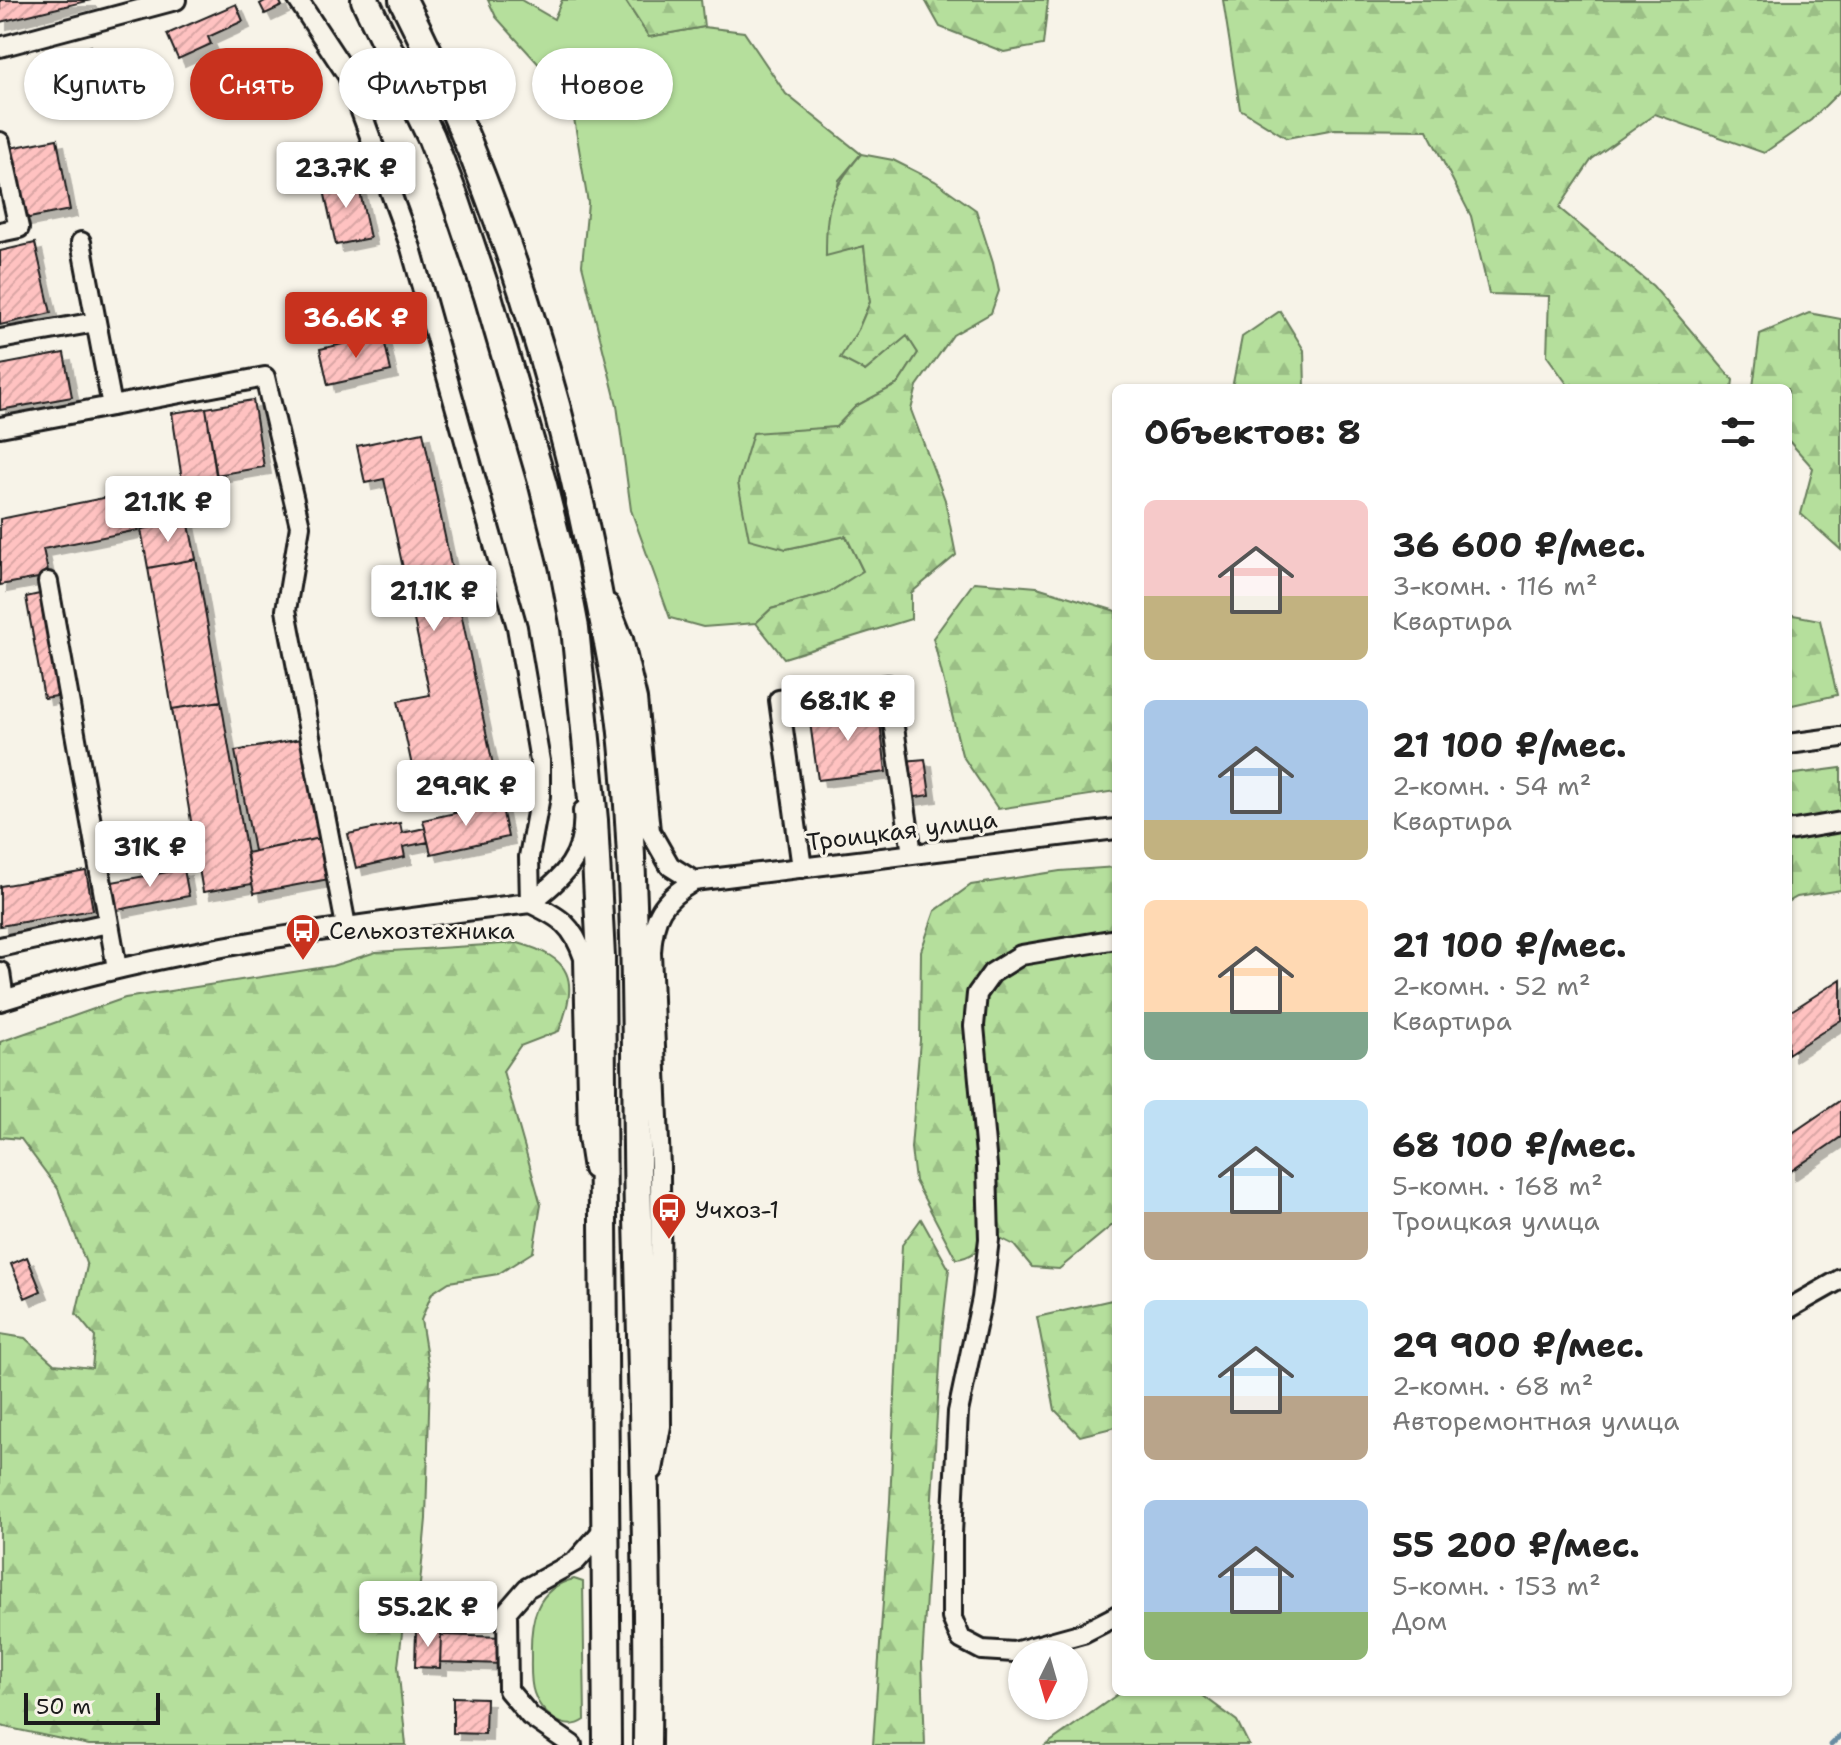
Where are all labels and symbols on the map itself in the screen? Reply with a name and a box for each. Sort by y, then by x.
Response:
pin: 23.7K ₽ [272,142,420,210]
pin: 36.6K ₽ [282,292,430,360]
pin: 21.1K ₽ [94,476,242,544]
pin: 21.1K ₽ [360,565,508,633]
pin: 68.1K ₽ [774,675,922,743]
pin: 29.9K ₽ [392,760,540,828]
street label: Троицкая улица [805,803,999,859]
pin: 31K ₽ [94,821,206,889]
bus stop icon: Сельхозтехника [284,912,322,962]
place label: Сельхозтехника [329,915,515,947]
bus stop icon: Учхоз-1 [650,1191,688,1241]
place label: Учхоз-1 [695,1194,779,1226]
pin: 55.2K ₽ [354,1581,502,1649]
north arrow [1008,1640,1088,1720]
scale bar [24,1689,160,1725]

